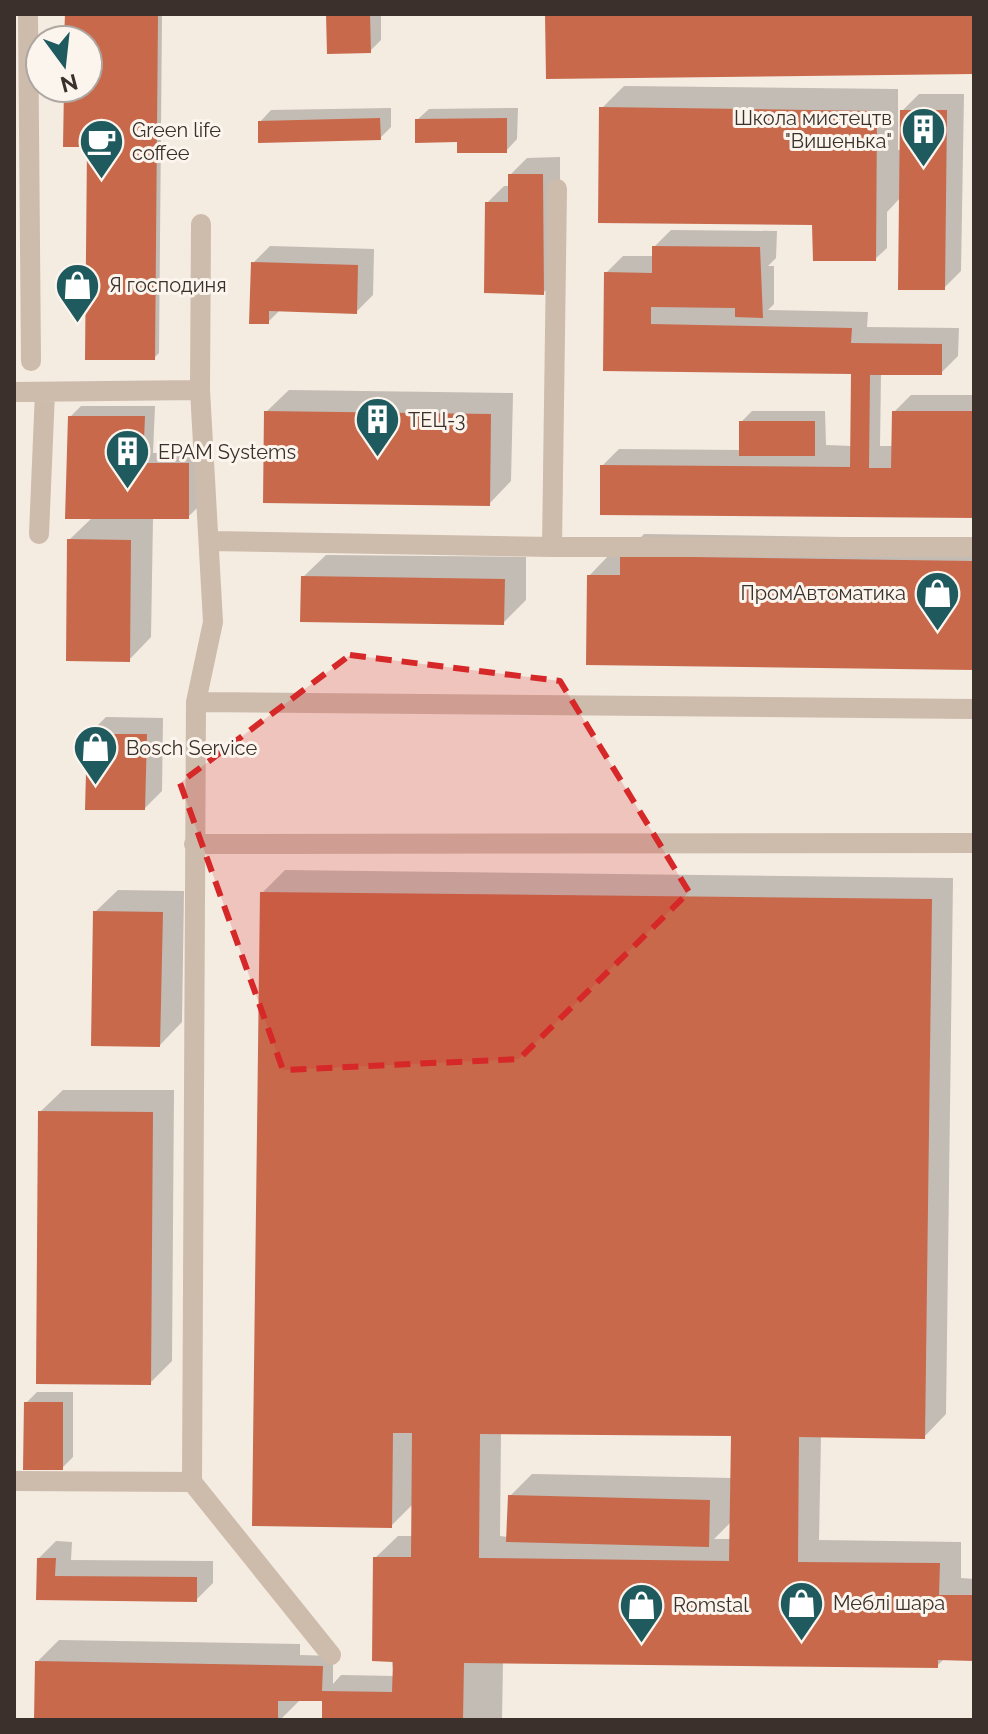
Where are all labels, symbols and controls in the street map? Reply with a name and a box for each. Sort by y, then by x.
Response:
north arrow [24,24,104,104]
text: N [58,69,81,98]
building icon: Школа мистецтв "Вишенька" [899,105,947,168]
place label: Школа мистецтв "Вишенька" [734,106,892,153]
cafe icon: Green life coffee [77,118,125,181]
place label: Green life coffee [132,118,221,165]
shop icon: Я господиня [54,261,102,324]
place label: Я господиня [109,273,227,297]
building icon: ТЕЦ-3 [353,396,401,459]
place label: ТЕЦ-3 [408,408,465,432]
building icon: EPAM Systems [103,428,151,491]
place label: EPAM Systems [158,440,296,464]
shop icon: ПромАвтоматика [913,569,961,632]
place label: ПромАвтоматика [740,581,906,605]
shop icon: Bosch Service [71,724,119,787]
place label: Bosch Service [126,736,257,760]
shop icon: Меблі шара [778,1579,826,1642]
shop icon: Romstal [618,1581,666,1644]
place label: Меблі шара [833,1591,945,1615]
place label: Romstal [673,1593,749,1617]

